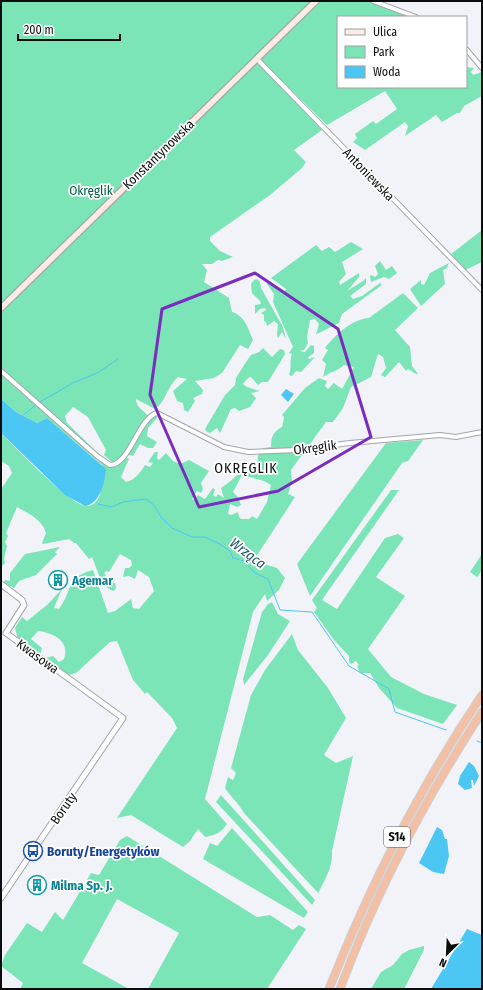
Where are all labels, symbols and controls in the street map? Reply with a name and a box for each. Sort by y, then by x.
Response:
scale bar [18,16,120,42]
legend [337,16,467,88]
text: 200 m [24,23,54,37]
text: Ulica [373,25,397,39]
text: Park [373,45,395,59]
text: Woda [373,65,401,79]
street label: Konstantynowska [120,117,197,192]
street label: Antoniewska [340,145,397,204]
park label: Okręglik [69,183,114,198]
street label: Okręglik [292,437,339,458]
district label: OKRĘGLIK [214,460,278,477]
water label: Wrząca [226,534,269,572]
building icon: Agemar [47,569,69,591]
place label: Agemar [71,573,113,588]
street label: Kwasowa [14,636,62,677]
street label: Boruty [47,789,80,827]
road number: S14 [384,827,410,847]
bus stop icon: Boruty/Energetyków [22,840,44,862]
place label: Boruty/Energetyków [47,844,159,859]
building icon: Milma Sp. J. [26,874,48,896]
place label: Milma Sp. J. [51,878,112,893]
north arrow [427,934,467,974]
text: N [437,955,449,970]

